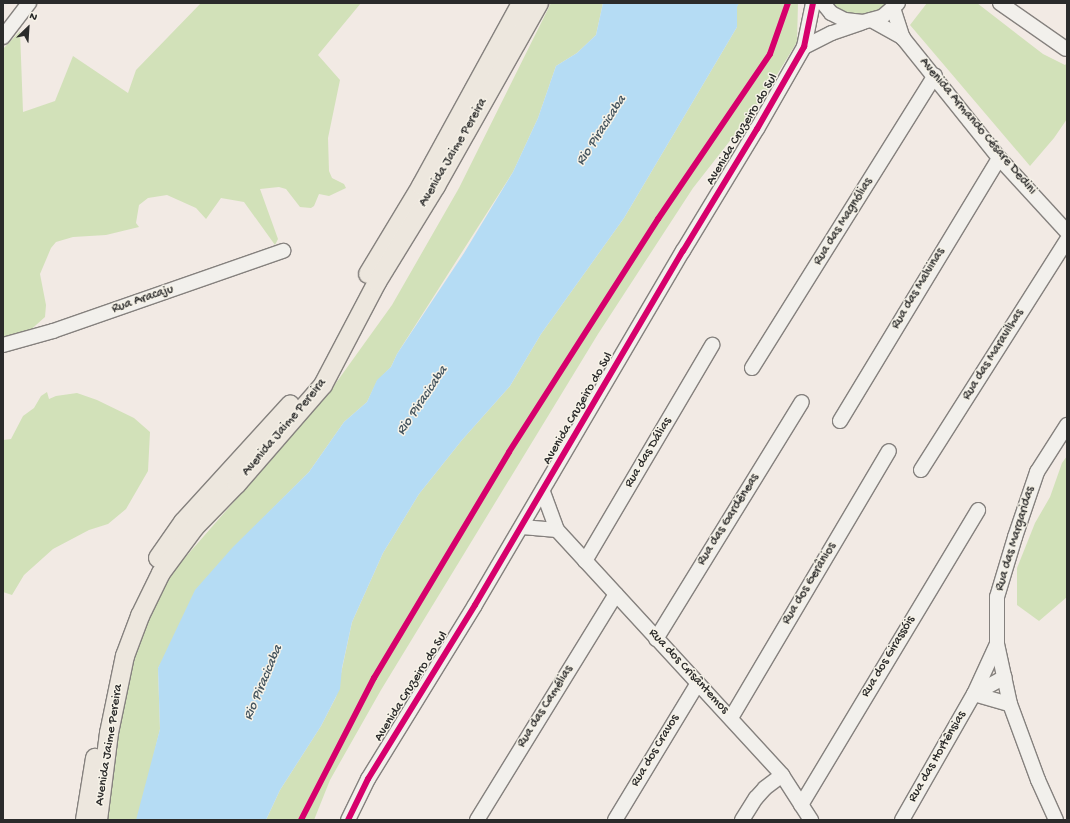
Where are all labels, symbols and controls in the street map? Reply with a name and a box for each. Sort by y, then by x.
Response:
north arrow [8,8,48,48]
text: N [27,10,39,24]
street label: Avenida Armando Césare Dedini [915,55,1039,199]
street label: Avenida Cruzeiro do Sul [704,72,782,188]
water label: Rio Piracicaba [573,93,631,169]
street label: Avenida Jaime Pereira [417,96,491,210]
street label: Rua das Magnólias [811,175,877,269]
street label: Rua das Malvinas [889,246,949,332]
street label: Rua Aracaju [110,282,176,318]
street label: Rua das Maravilhas [960,307,1028,403]
street label: Avenida Cruzeiro do Sul [541,350,617,468]
water label: Rio Piracicaba [394,363,452,439]
street label: Avenida Jaime Pereira [240,376,330,480]
street label: Rua das Dálias [622,415,676,491]
street label: Rua das Gardêneas [695,471,763,569]
street label: Rua das Margaridas [993,485,1039,593]
street label: Rua dos Gerânios [779,540,841,628]
street label: Rua dos Girassóis [859,613,919,701]
street label: Rua dos Crisântemos [644,626,732,718]
street label: Avenida Cruzeiro do Sul [372,629,452,745]
water label: Rio Piracicaba [241,643,287,723]
street label: Rua das Camélias [515,663,577,751]
street label: Avenida Jaime Pereira [93,683,127,807]
street label: Rua das Hortênsias [906,709,970,805]
street label: Rua dos Cravos [628,712,684,790]

